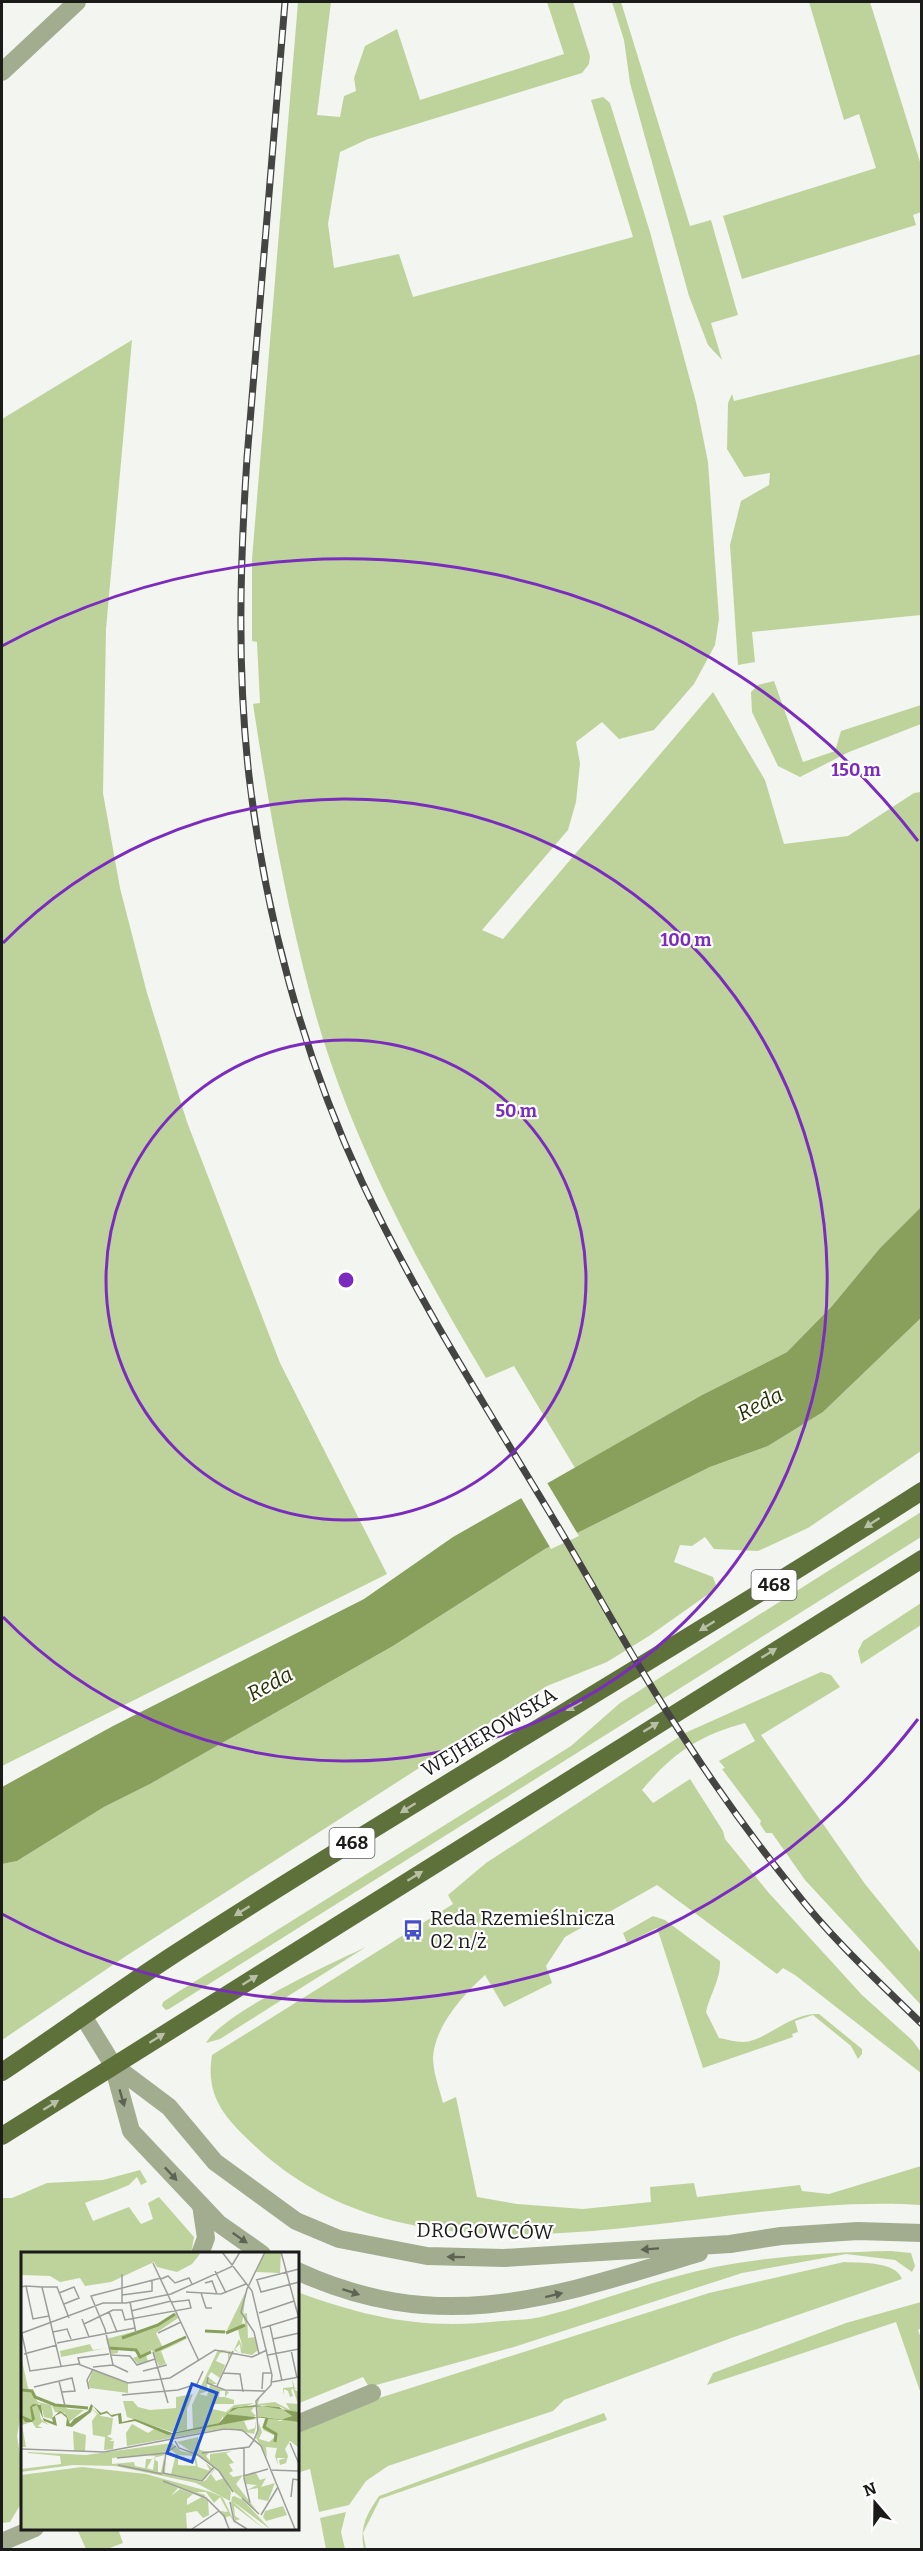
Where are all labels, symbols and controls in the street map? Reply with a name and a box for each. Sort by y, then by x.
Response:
text: 150 m [831,759,881,781]
text: 100 m [660,929,712,951]
text: 50 m [495,1100,537,1122]
centre of rings [336,1270,356,1290]
water label: Reda [733,1381,787,1427]
one-way arrow [864,1517,880,1528]
road number: 468 [752,1570,796,1600]
one-way arrow [699,1621,715,1632]
one-way arrow [761,1648,777,1659]
water label: Reda [243,1661,297,1707]
street label: WEJHEROWSKA [417,1682,562,1782]
one-way arrow [565,1701,582,1711]
one-way arrow [643,1722,659,1733]
one-way arrow [400,1802,416,1813]
road number: 468 [330,1828,374,1858]
one-way arrow [407,1871,423,1882]
one-way arrow [234,1906,251,1917]
place label: Reda Rzemieślnicza 02 n/ż [430,1906,615,1953]
bus stop icon: Reda Rzemieślnicza 02 n/ż [401,1918,425,1942]
one-way arrow [242,1975,258,1986]
one-way arrow [149,2033,165,2044]
one-way arrow [118,2089,127,2107]
one-way arrow [43,2099,59,2110]
one-way arrow [164,2166,178,2181]
street label: DROGOWCÓW [416,2218,554,2244]
one-way arrow [232,2232,248,2244]
one-way arrow [641,2245,660,2254]
inset map [21,2252,298,2530]
one-way arrow [446,2252,465,2262]
one-way arrow [343,2288,361,2297]
one-way arrow [544,2290,563,2299]
north arrow [845,2473,905,2533]
text: N [861,2478,879,2500]

